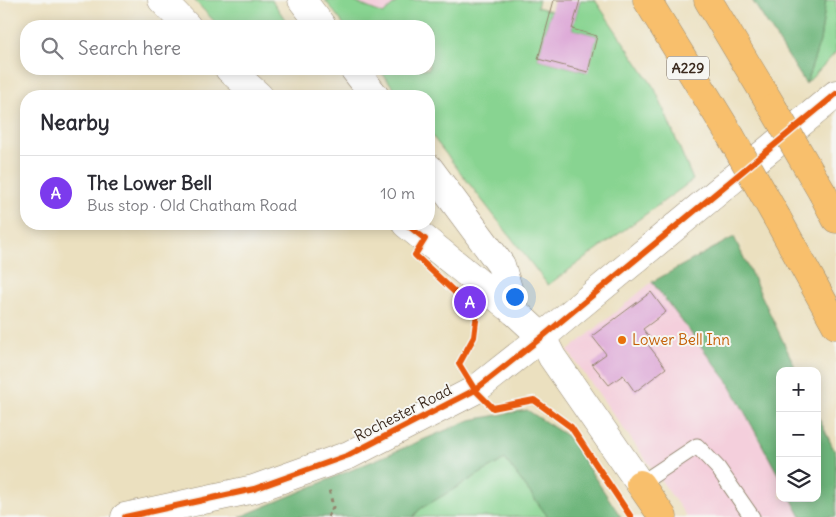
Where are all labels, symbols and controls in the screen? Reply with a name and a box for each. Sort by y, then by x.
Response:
search box [20,20,435,75]
icon: search [38,34,66,62]
text: Search here [78,36,181,60]
road number: A229 [667,56,709,80]
text: Nearby [40,109,110,136]
text: The Lower Bell [87,171,212,195]
text: A [51,183,61,203]
text: 10 m [380,183,415,203]
text: Bus stop · Old Chatham Road [87,195,297,215]
pin: A [454,283,486,321]
your location [502,284,528,310]
place label: Lower Bell Inn [632,330,730,349]
marker: Lower Bell Inn [616,334,628,346]
map controls [776,367,821,502]
button: + [776,367,821,412]
street label: Rochester Road [351,380,455,445]
button: − [776,412,821,457]
button: layers [776,457,821,502]

